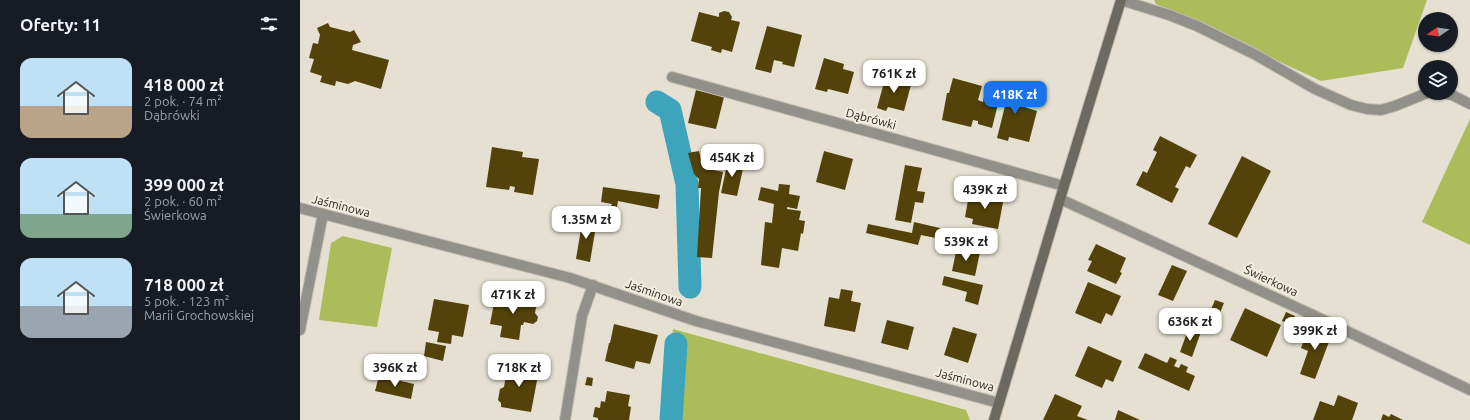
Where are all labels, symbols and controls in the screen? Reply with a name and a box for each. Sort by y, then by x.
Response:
north arrow [1418,12,1458,52]
map controls [1418,12,1458,100]
icon: filters [258,13,280,35]
text: Oferty: 11 [20,15,101,34]
pin: 761K zł [857,60,931,94]
button: layers [1418,60,1458,100]
text: 761K zł [872,66,916,80]
icon: home [52,74,100,122]
text: 418 000 zł [144,75,224,94]
pin: 418K zł [978,81,1052,115]
text: 418K zł [993,87,1037,101]
text: 2 pok. · 74 m² [144,94,222,108]
street label: Dąbrówki [845,106,898,131]
text: Dąbrówki [144,108,200,122]
pin: 454K zł [695,144,769,178]
text: 454K zł [710,150,754,164]
icon: home [52,174,100,222]
text: 399 000 zł [144,175,224,194]
pin: 439K zł [948,176,1022,210]
text: 439K zł [963,182,1007,196]
street label: Jaśminowa [310,192,372,219]
text: 2 pok. · 60 m² [144,194,222,208]
pin: 1.35M zł [545,206,627,240]
text: Świerkowa [144,208,207,222]
text: 1.35M zł [561,212,611,226]
pin: 539K zł [929,228,1003,262]
text: 539K zł [944,234,988,248]
street label: Świerkowa [1242,262,1300,299]
icon: home [52,274,100,322]
text: 718 000 zł [144,275,224,294]
street label: Jaśminowa [624,277,685,308]
pin: 471K zł [476,281,550,315]
text: 471K zł [491,287,535,301]
text: 5 pok. · 123 m² [144,294,229,308]
text: Marii Grochowskiej [144,308,254,322]
pin: 636K zł [1153,308,1227,342]
text: 636K zł [1168,314,1212,328]
pin: 399K zł [1278,317,1352,351]
text: 399K zł [1293,323,1337,337]
pin: 396K zł [358,354,432,388]
pin: 718K zł [482,354,556,388]
text: 396K zł [373,360,417,374]
text: 718K zł [497,360,541,374]
street label: Jaśminowa [935,365,996,394]

